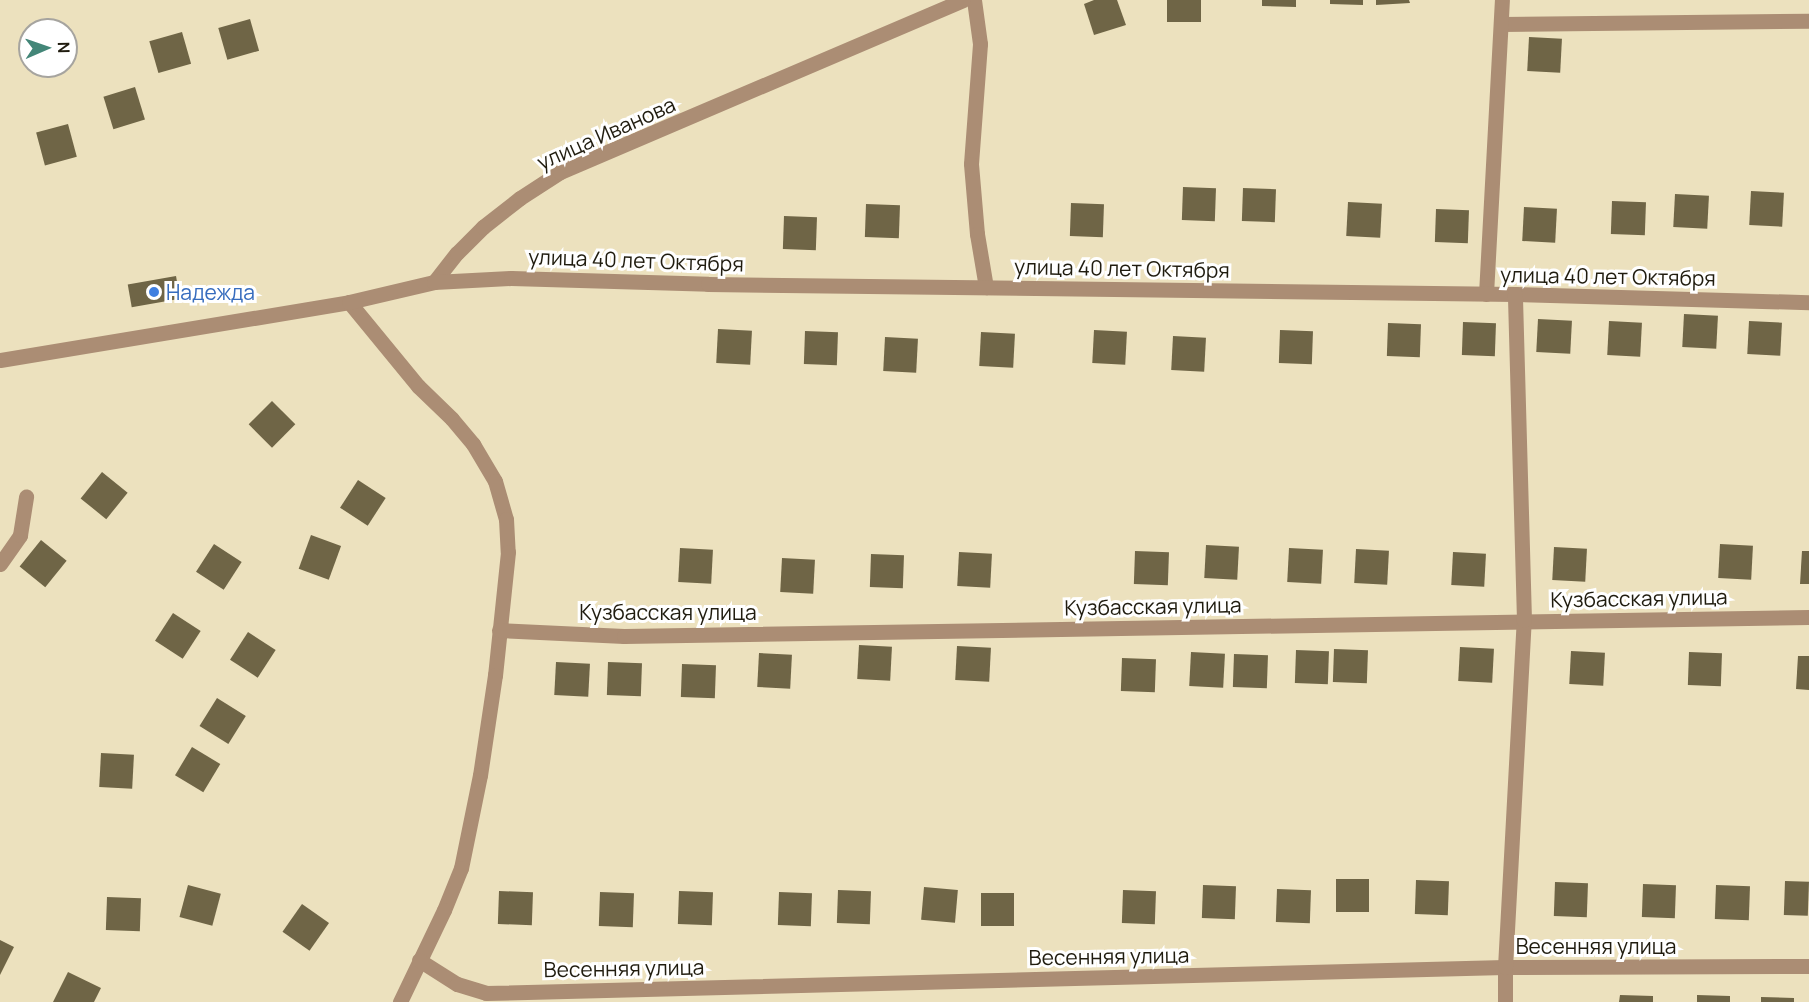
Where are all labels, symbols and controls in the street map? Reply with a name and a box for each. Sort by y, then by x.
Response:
north arrow [18,18,78,78]
text: N [53,41,75,54]
street label: улица Иванова [533,91,679,175]
street label: улица 40 лет Октября [528,244,744,276]
street label: улица 40 лет Октября [1014,254,1230,282]
street label: улица 40 лет Октября [1500,262,1716,290]
place label: Надежда [166,279,255,305]
marker: Надежда [147,285,161,299]
street label: Кузбасская улица [1550,584,1728,612]
street label: Кузбасская улица [1064,592,1242,620]
street label: Кузбасская улица [579,599,757,625]
street label: Весенняя улица [1516,933,1676,959]
street label: Весенняя улица [1028,942,1190,970]
street label: Весенняя улица [543,954,705,982]

